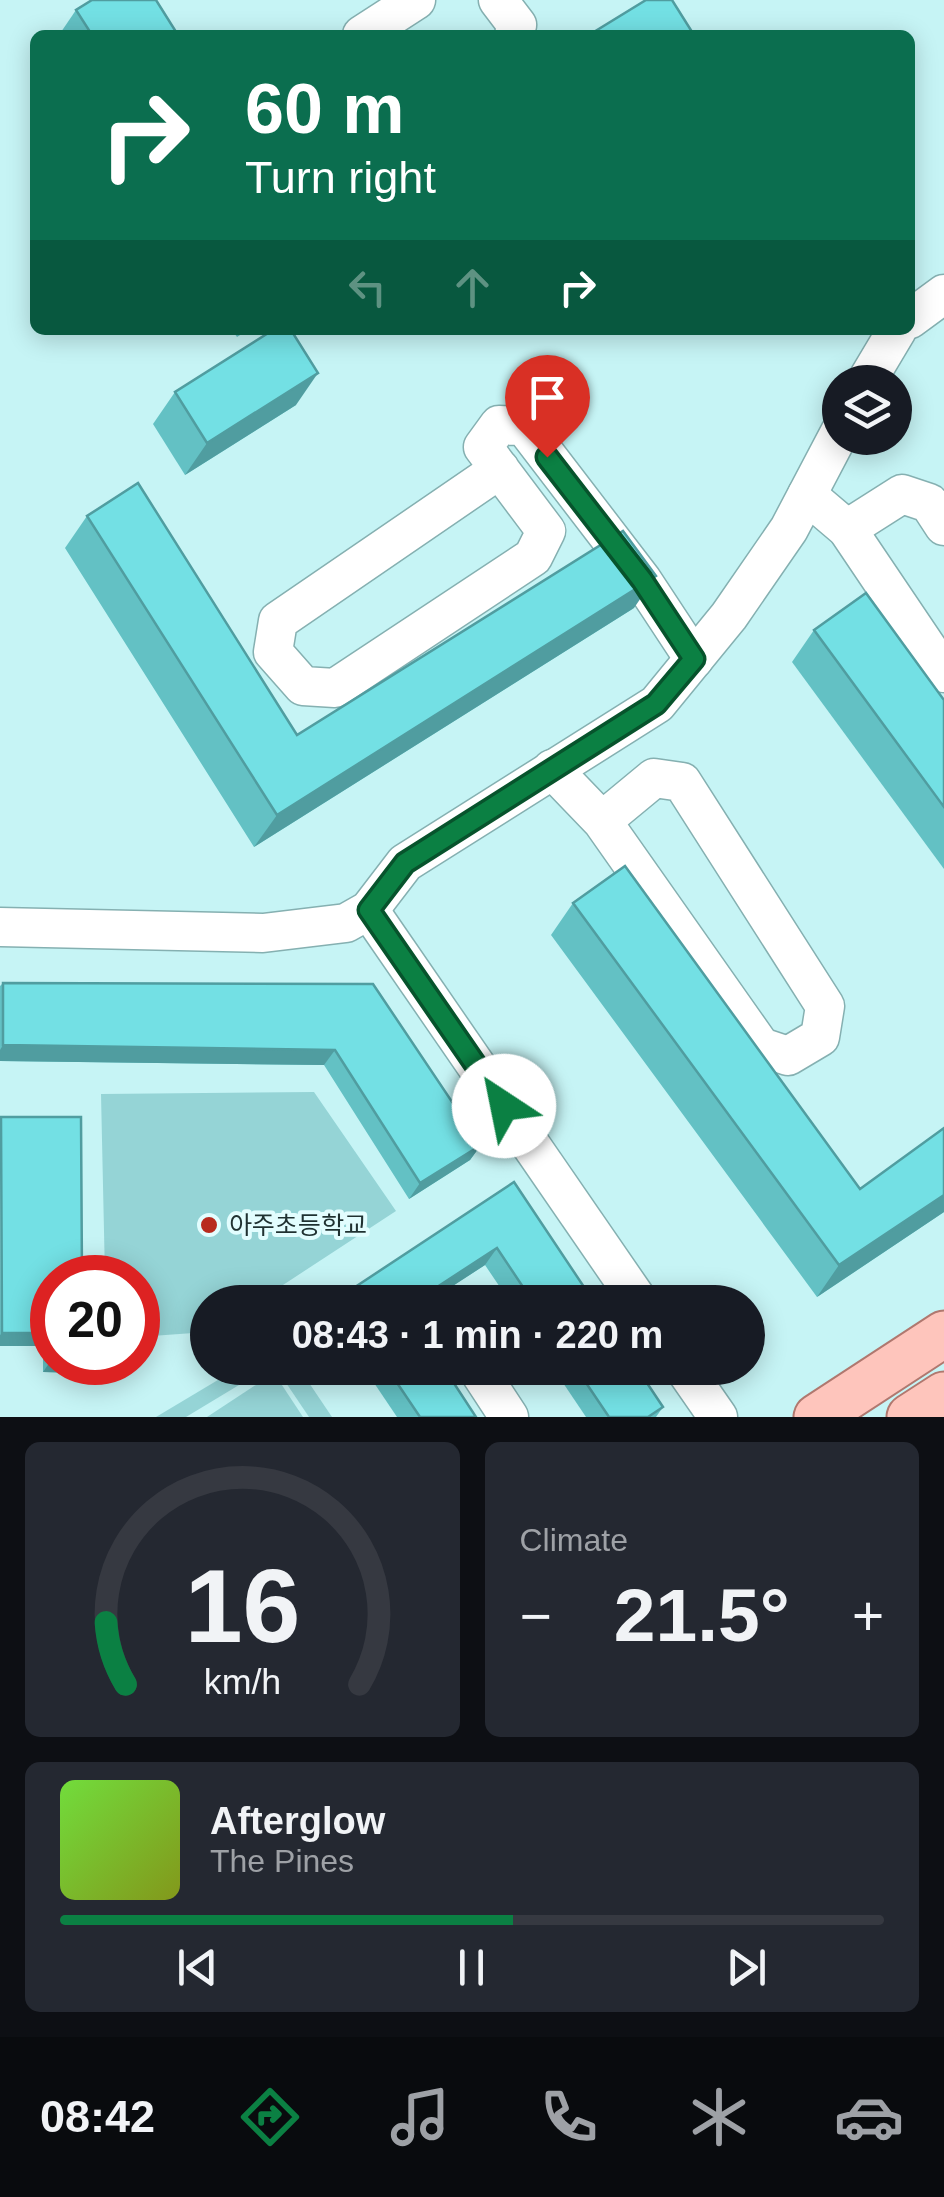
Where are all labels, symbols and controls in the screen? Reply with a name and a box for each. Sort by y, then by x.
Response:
icon: right [80,70,210,200]
text: 60 m [245,70,405,148]
text: Turn right [245,152,436,203]
icon: left [340,260,395,315]
icon: ahead [445,260,500,315]
icon: right [550,260,605,315]
pin [505,355,590,458]
map controls [822,365,912,455]
button: layers [822,365,912,455]
icon: arrive [520,370,575,425]
position arrow [452,1054,556,1158]
place label: 아주초등학교 [229,1211,367,1239]
marker: 아주초등학교 [198,1214,220,1236]
speed limit sign: 20 [30,1255,160,1385]
text: 08:43 · 1 min · 220 m [292,1314,663,1356]
text: Climate [520,1522,628,1558]
text: 16 [184,1548,300,1664]
text: 21.5° [614,1573,790,1657]
text: − [520,1585,552,1647]
text: + [852,1585,884,1647]
text: km/h [204,1662,281,1702]
text: Afterglow [210,1800,385,1842]
text: The Pines [210,1843,354,1879]
icon: previous [170,1940,225,1995]
icon: pause [444,1940,499,1995]
icon: next [719,1940,774,1995]
icon: directions [235,2082,305,2152]
icon: music [385,2082,455,2152]
icon: phone [534,2082,604,2152]
icon: climate [684,2082,754,2152]
icon: car [834,2082,904,2152]
text: 08:42 [40,2091,155,2142]

